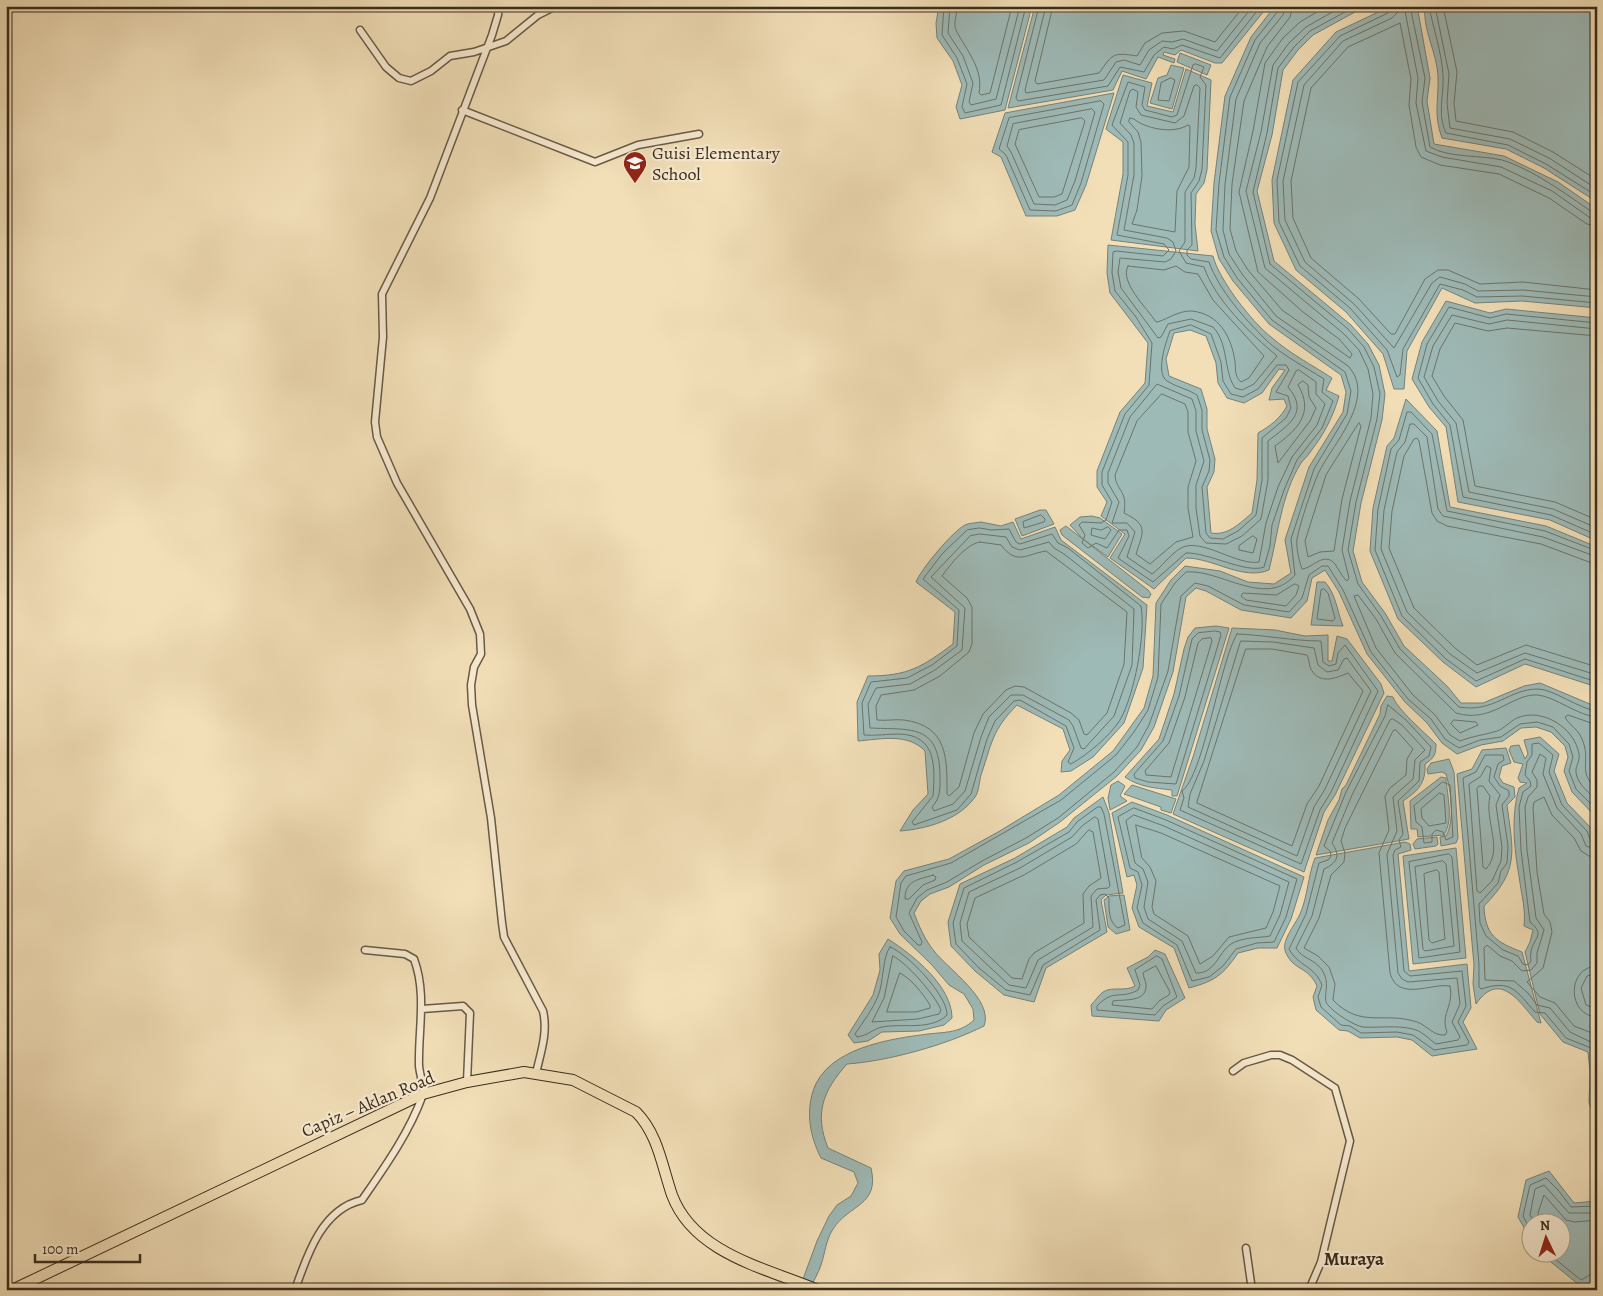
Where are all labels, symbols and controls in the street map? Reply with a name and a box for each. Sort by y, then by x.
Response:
place label: Guisi Elementary School [652,141,781,186]
school or university icon: Guisi Elementary School [622,150,648,184]
street label: Capiz – Aklan Road [298,1065,439,1143]
north arrow [1520,1214,1570,1264]
text: N [1539,1216,1551,1235]
scale bar [35,1231,140,1263]
text: 100 m [42,1239,79,1259]
district label: Muraya [1324,1246,1385,1272]

